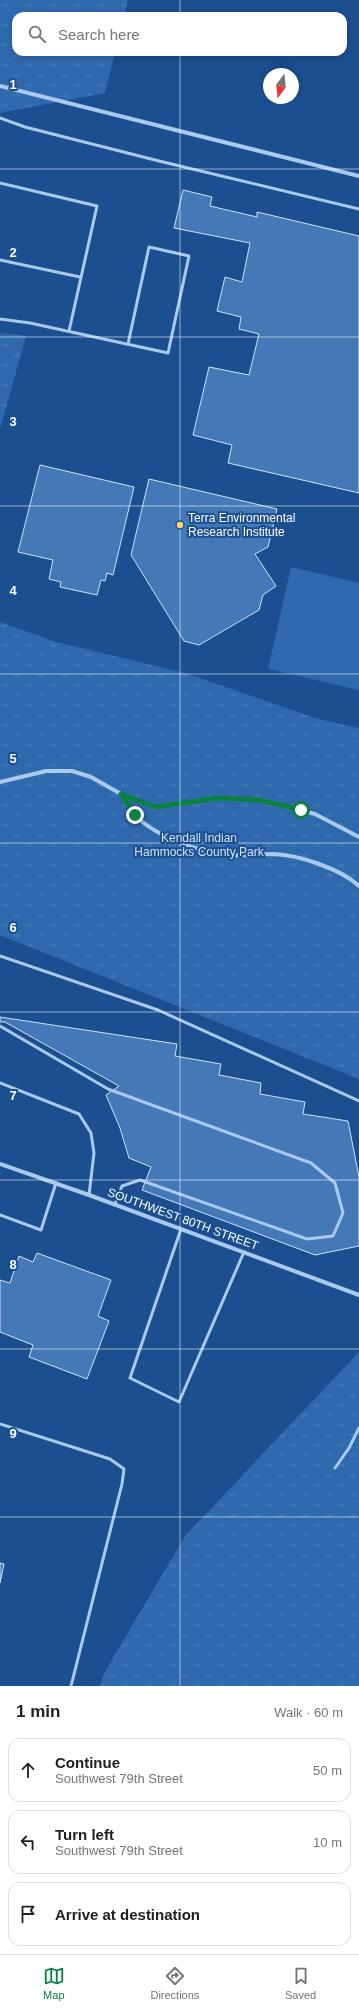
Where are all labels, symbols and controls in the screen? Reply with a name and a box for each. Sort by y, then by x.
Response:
search box [12,12,347,56]
icon: search [26,23,48,45]
text: Search here [58,26,140,43]
north arrow [263,68,299,104]
text: 1 [9,77,17,92]
text: 2 [9,245,17,260]
text: 3 [9,414,17,429]
place label: Terra Environmental Research Institute [188,511,295,539]
marker: Terra Environmental Research Institute [175,520,185,530]
text: 4 [9,583,17,598]
text: 5 [9,751,17,766]
route start [292,801,310,819]
route end [126,806,144,824]
park label: Kendall Indian Hammocks County Park [134,831,265,859]
text: 6 [9,920,17,935]
text: 7 [9,1088,17,1103]
street label: SOUTHWEST 80TH STREET [106,1185,261,1253]
text: 8 [9,1257,17,1272]
text: 9 [9,1426,17,1441]
text: 1 min [16,1702,60,1721]
text: Walk · 60 m [274,1705,343,1720]
text: Continue [55,1754,120,1771]
icon: ahead [17,1759,39,1781]
text: 50 m [313,1763,342,1778]
text: Southwest 79th Street [55,1771,183,1786]
text: Turn left [55,1826,114,1843]
icon: left [17,1831,39,1853]
text: 10 m [313,1835,342,1850]
text: Southwest 79th Street [55,1843,183,1858]
icon: arrive [17,1903,39,1925]
text: Arrive at destination [55,1906,200,1923]
tab: Map [43,1965,65,2001]
tab: Directions [150,1965,199,2001]
tab: Saved [285,1965,316,2001]

